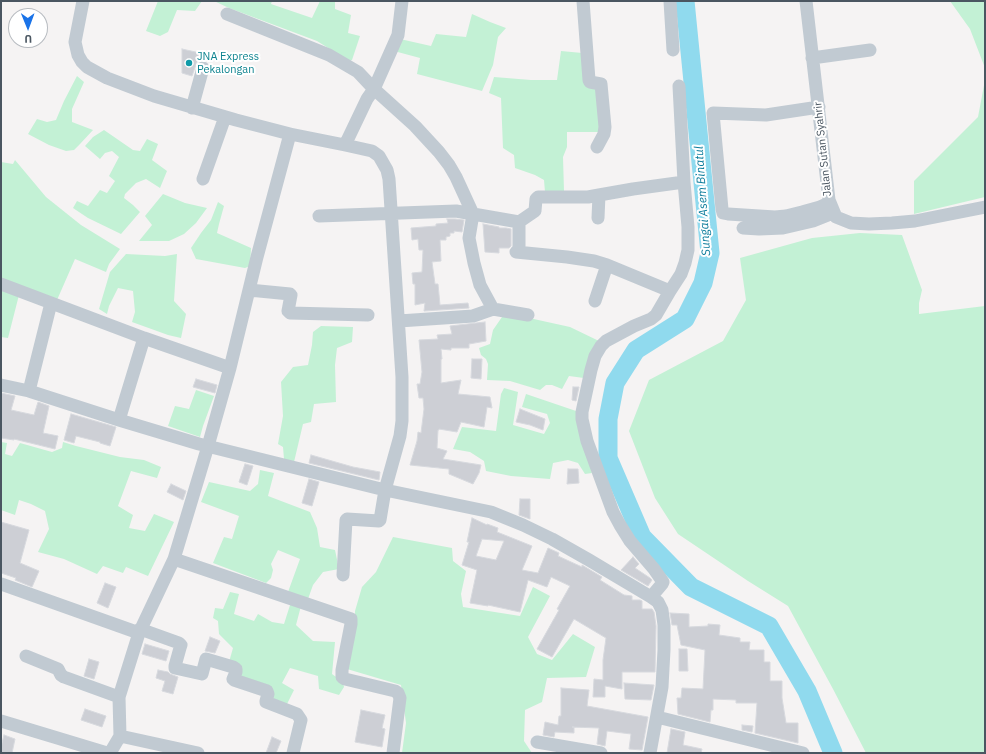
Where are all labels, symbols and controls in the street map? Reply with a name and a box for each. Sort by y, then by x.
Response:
north arrow [8,8,48,48]
text: U [24,32,32,46]
place label: JNA Express Pekalongan [197,50,259,76]
marker: JNA Express Pekalongan [184,58,194,68]
street label: Jalan Sutan Syahrir [811,101,835,197]
water label: Sungai Asem Binatul [692,146,714,256]

